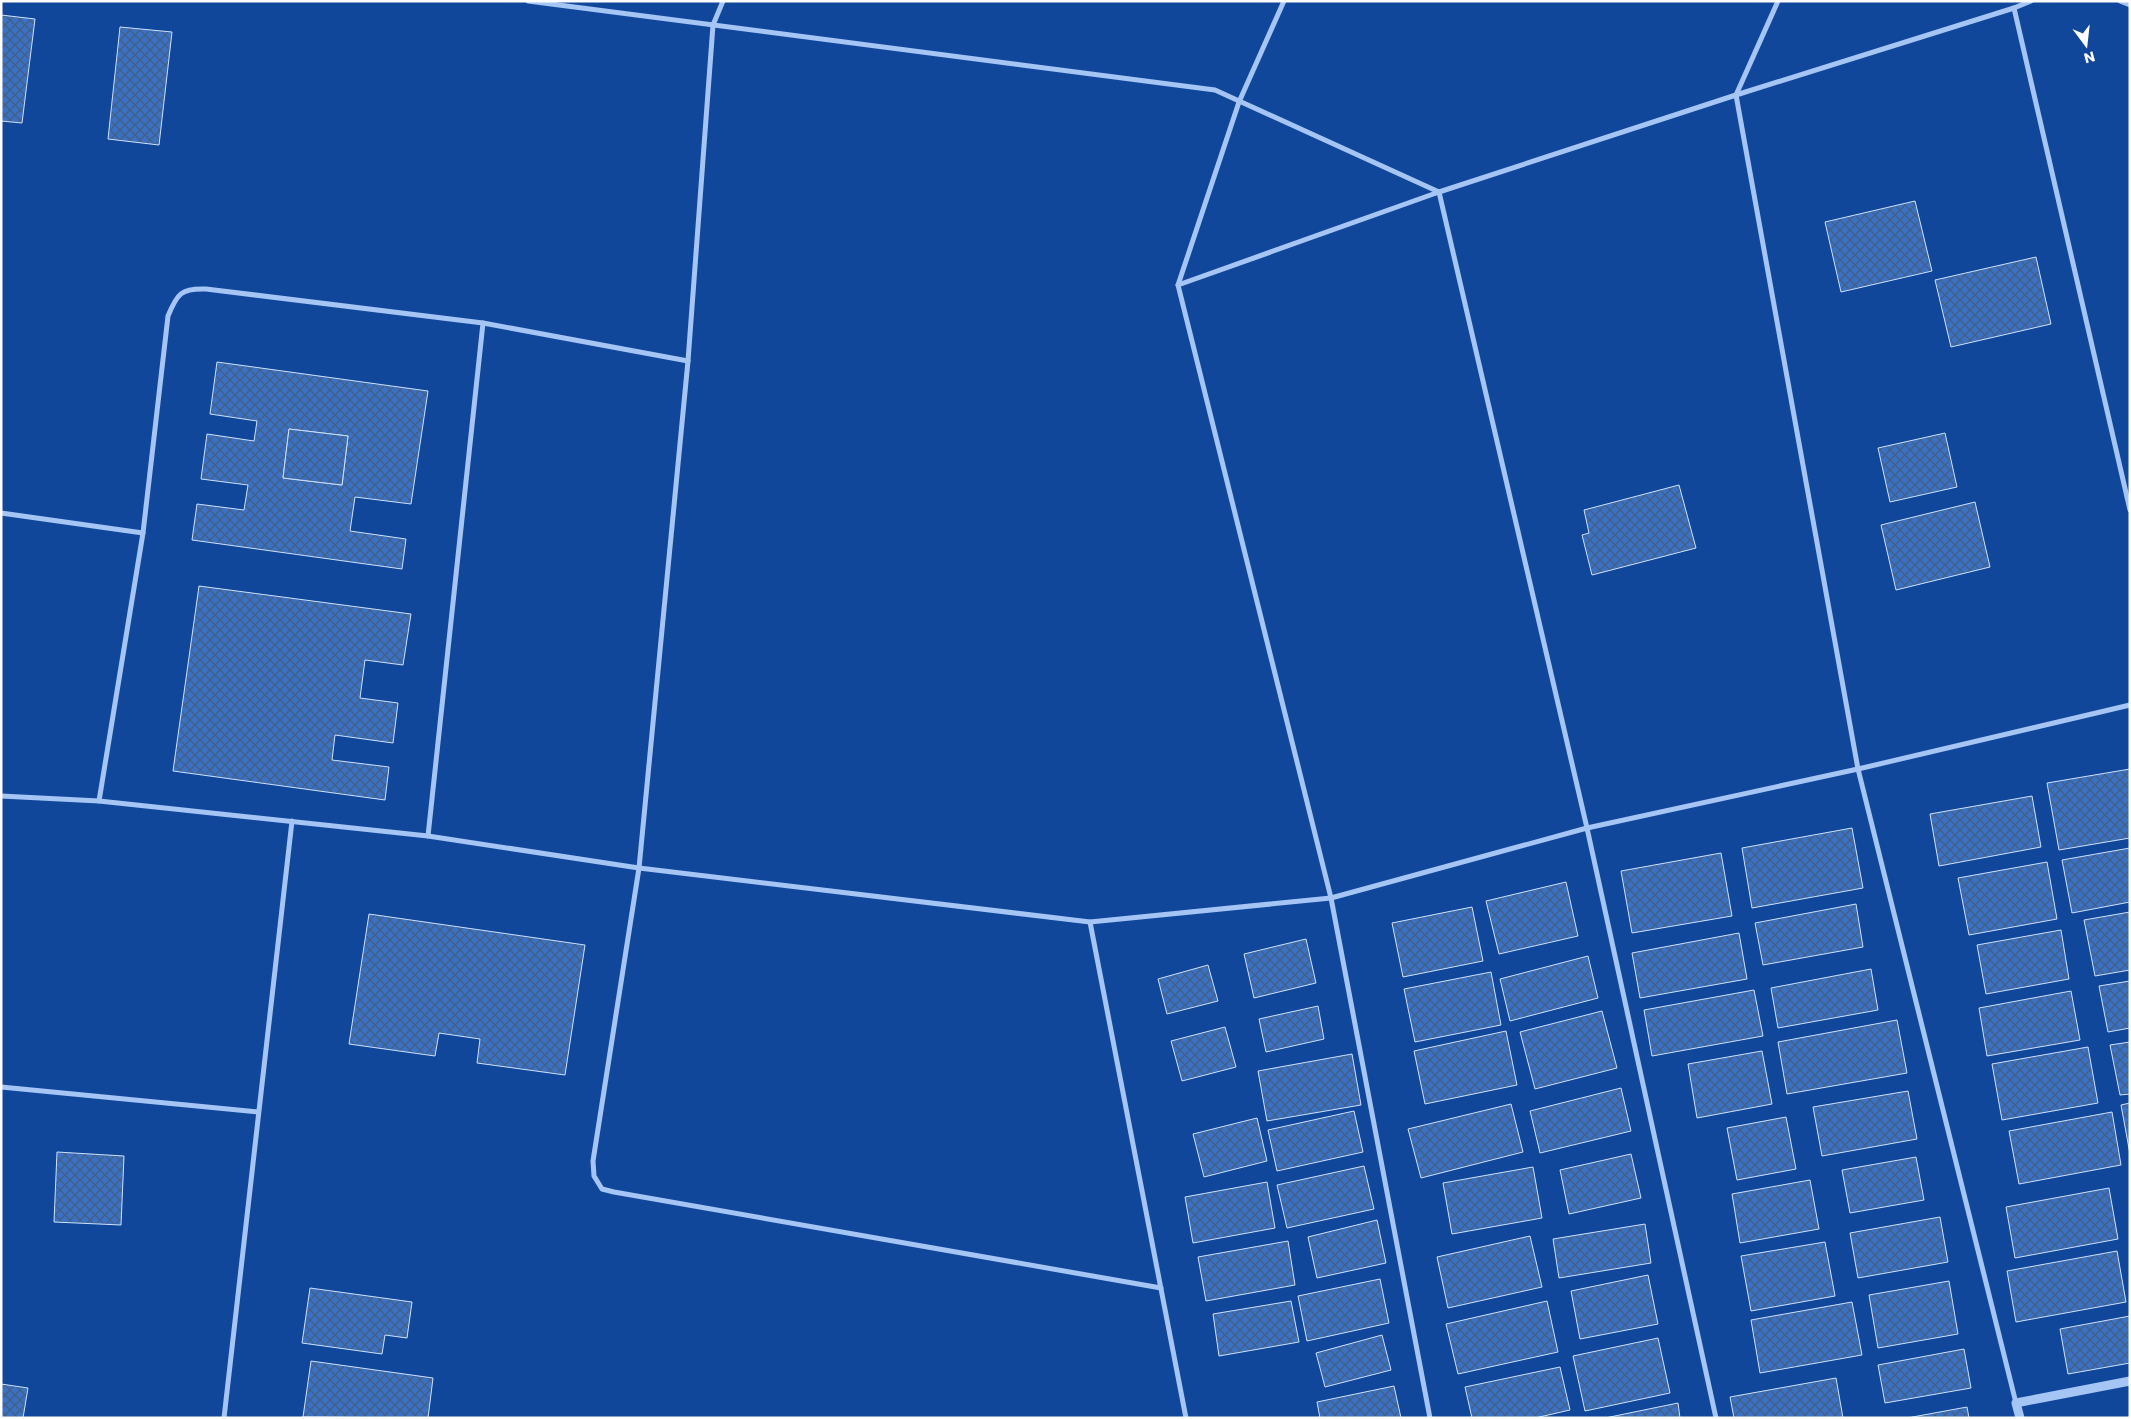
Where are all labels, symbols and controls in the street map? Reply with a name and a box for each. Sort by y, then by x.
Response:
north arrow [2061,20,2111,70]
text: N [2082,47,2097,69]

